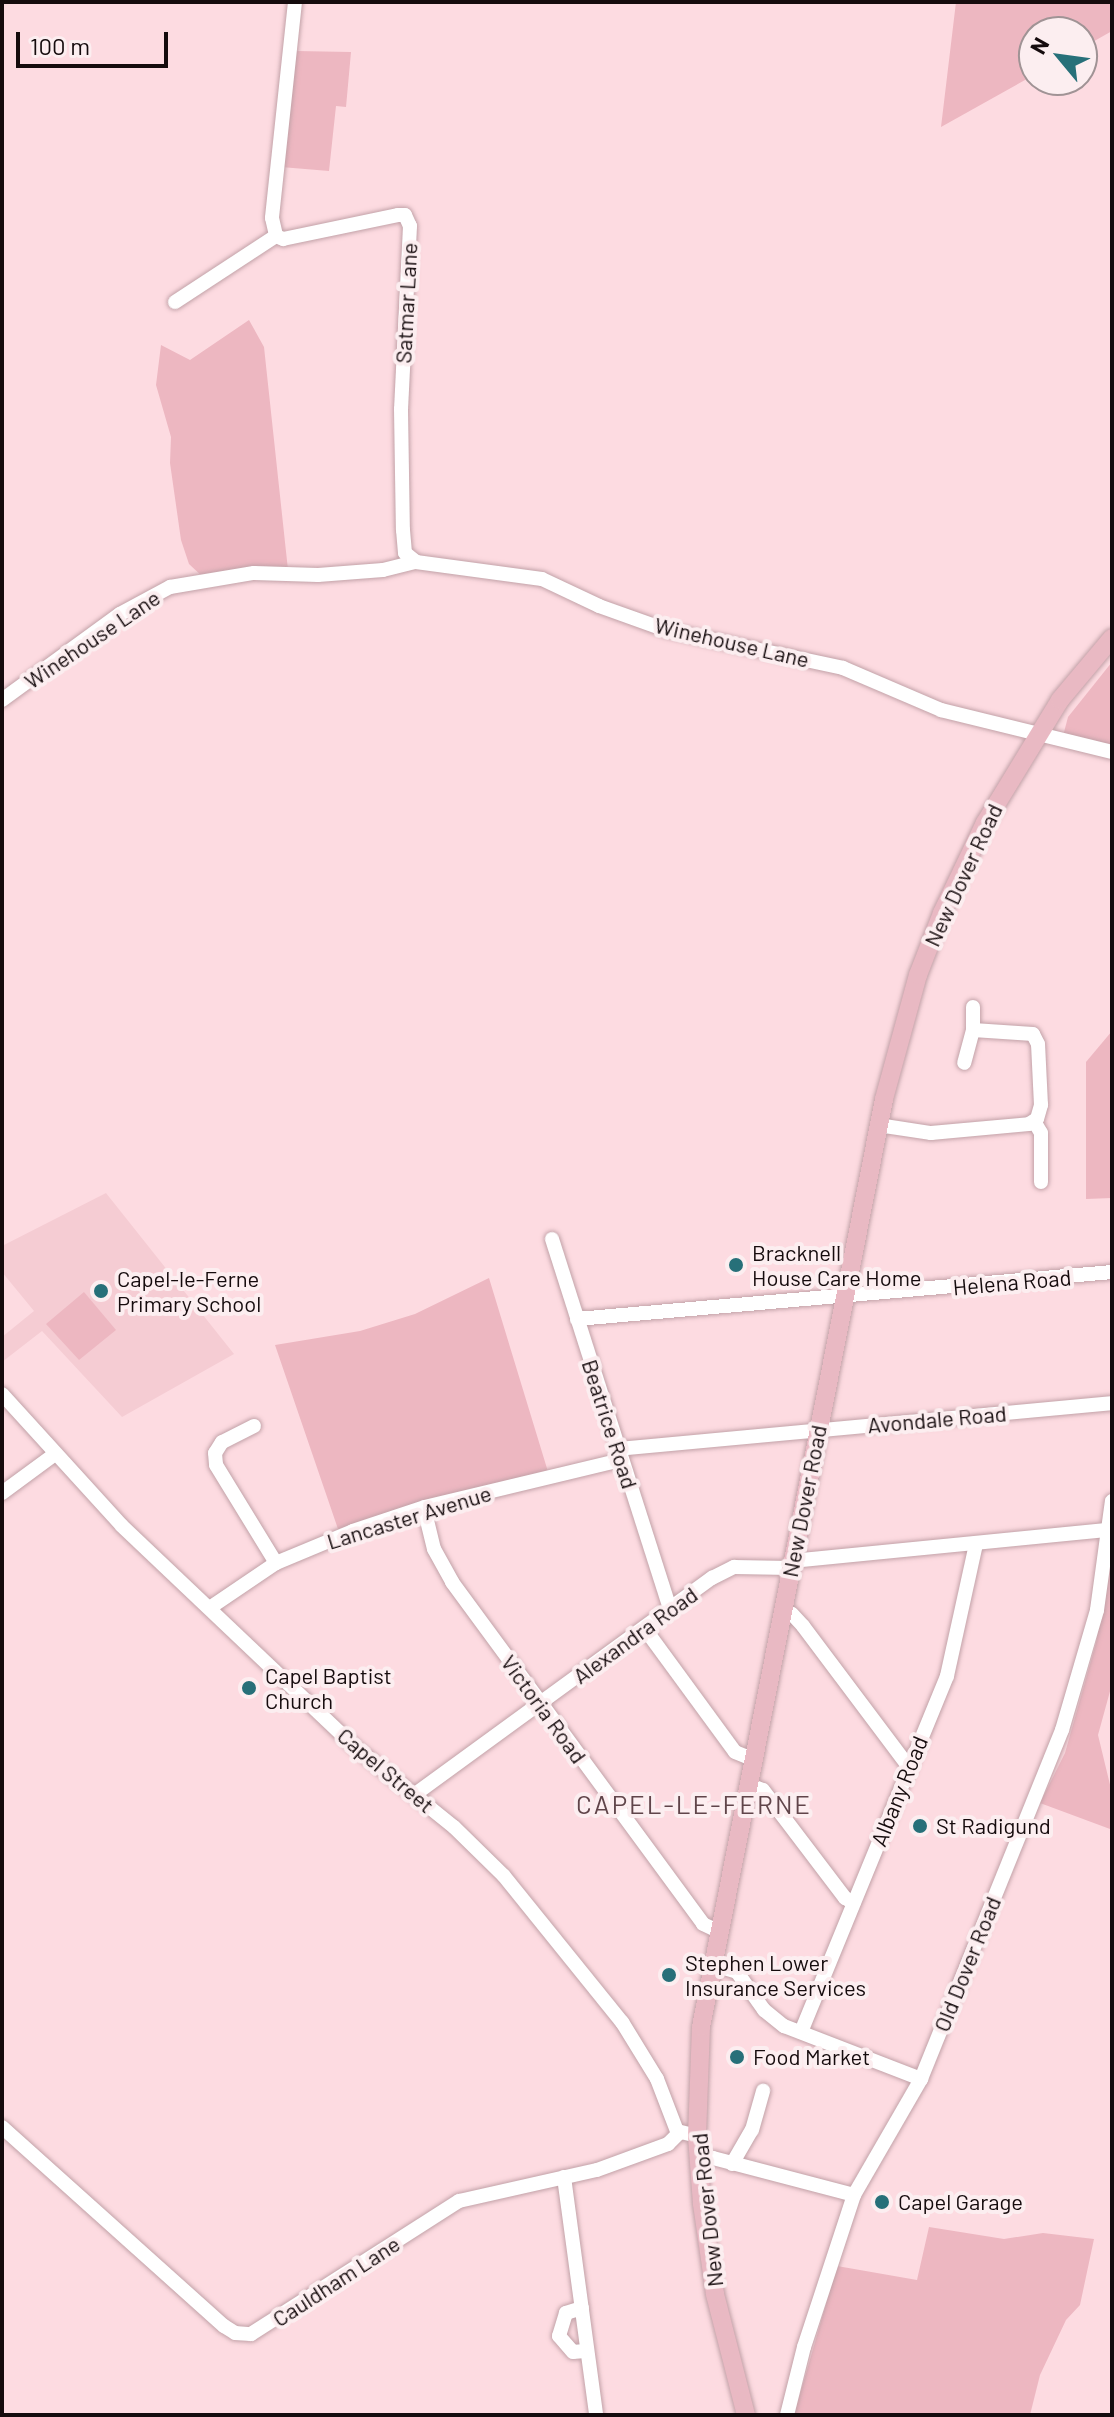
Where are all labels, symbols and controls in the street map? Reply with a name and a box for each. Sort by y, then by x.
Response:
scale bar [20,16,172,66]
north arrow [1018,16,1098,96]
text: 100 m [30,31,90,60]
text: N [1024,33,1054,58]
street label: Satmar Lane [390,242,422,364]
street label: Winehouse Lane [19,584,165,694]
street label: Winehouse Lane [652,611,812,673]
street label: New Dover Road [918,799,1008,951]
place label: Bracknell House Care Home [752,1239,921,1290]
marker: Bracknell House Care Home [727,1256,745,1274]
street label: Helena Road [952,1264,1072,1300]
place label: Capel-le-Ferne Primary School [117,1265,261,1316]
marker: Capel-le-Ferne Primary School [92,1282,110,1300]
street label: Beatrice Road [577,1356,643,1492]
street label: Avondale Road [866,1400,1008,1438]
street label: New Dover Road [776,1423,832,1579]
street label: Lancaster Avenue [324,1479,494,1555]
street label: Alexandra Road [568,1581,702,1689]
street label: Victoria Road [496,1650,592,1768]
place label: Capel Baptist Church [265,1662,392,1714]
marker: Capel Baptist Church [240,1679,258,1697]
street label: Capel Street [332,1722,440,1818]
street label: Albany Road [865,1732,933,1850]
district label: CAPEL-LE-FERNE [576,1788,812,1820]
place label: St Radigund [936,1813,1051,1839]
marker: St Radigund [911,1817,929,1835]
street label: Old Dover Road [928,1893,1006,2035]
place label: Stephen Lower Insurance Services [685,1949,866,2000]
marker: Stephen Lower Insurance Services [660,1966,678,1984]
place label: Food Market [753,2044,870,2070]
marker: Food Market [728,2048,746,2066]
street label: New Dover Road [686,2132,728,2288]
place label: Capel Garage [898,2189,1023,2215]
marker: Capel Garage [873,2193,891,2211]
street label: Cauldham Lane [268,2230,404,2332]

